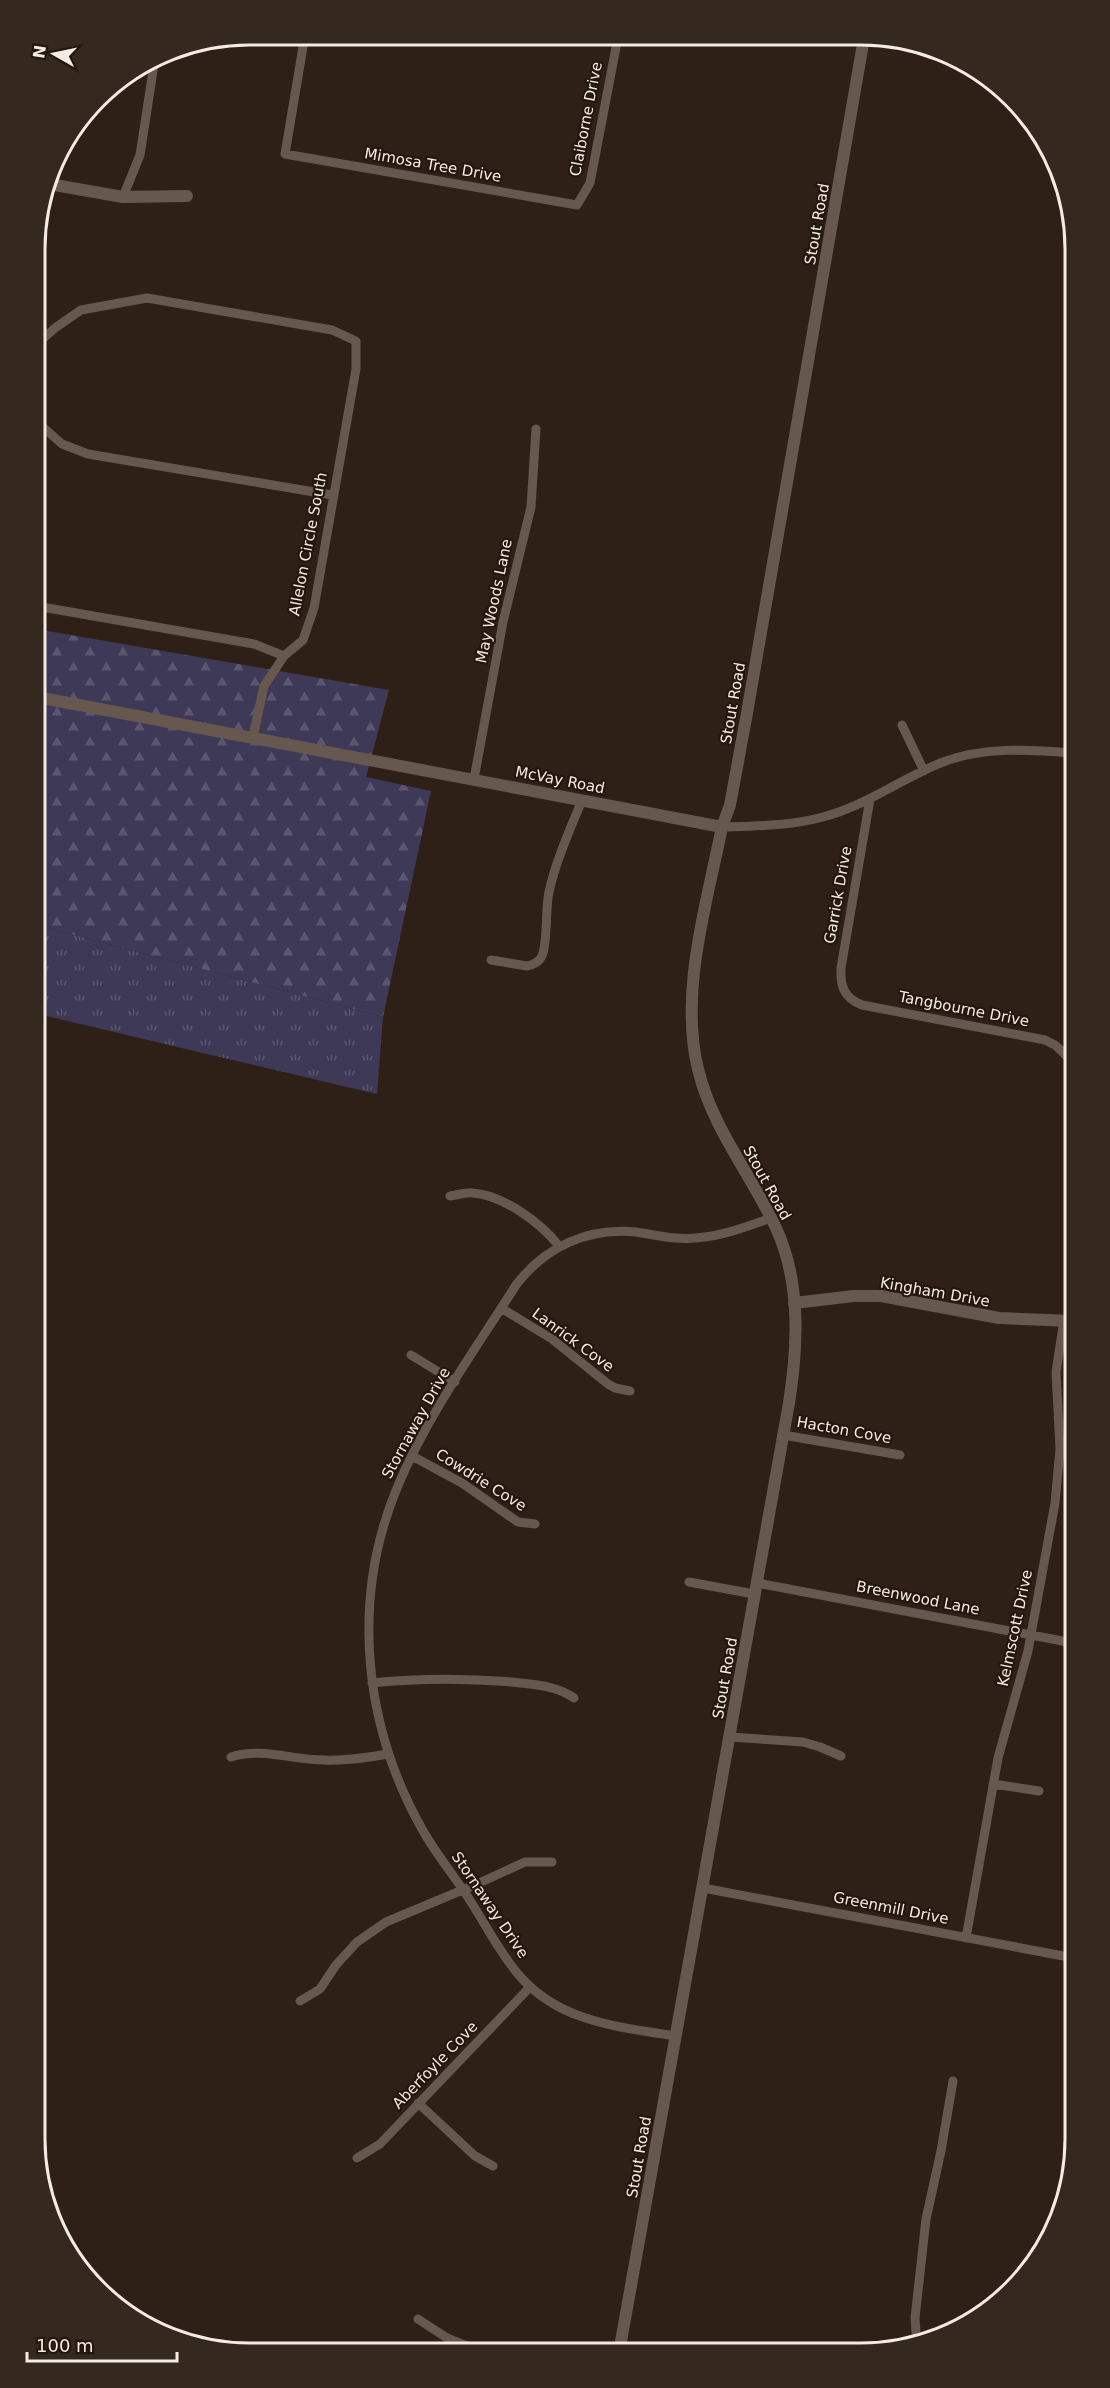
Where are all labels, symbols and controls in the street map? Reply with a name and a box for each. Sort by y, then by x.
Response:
north arrow [24,24,84,84]
text: N [29,44,50,60]
street label: Claiborne Drive [566,60,606,178]
street label: Mimosa Tree Drive [363,144,503,186]
street label: Stout Road [801,182,833,266]
street label: Allelon Circle South [285,471,331,617]
street label: May Woods Lane [472,537,516,665]
street label: Stout Road [717,661,749,745]
street label: McVay Road [514,763,606,797]
street label: Garrick Drive [821,845,855,945]
street label: Tangbourne Drive [896,987,1031,1030]
street label: Stout Road [739,1143,795,1223]
street label: Kingham Drive [879,1273,991,1311]
street label: Lanrick Cove [529,1304,617,1376]
street label: Stornaway Drive [378,1364,454,1482]
street label: Hacton Cove [795,1413,893,1447]
street label: Cowdrie Cove [432,1445,530,1515]
street label: Kelmscott Drive [994,1568,1036,1688]
street label: Breenwood Lane [855,1577,981,1619]
street label: Stout Road [709,1636,741,1720]
street label: Stornaway Drive [448,1848,532,1962]
street label: Greenmill Drive [832,1888,950,1928]
street label: Aberfoyle Cove [389,2018,481,2112]
street label: Stout Road [623,2115,655,2199]
scale bar [27,2325,177,2363]
text: 100 m [36,2335,94,2356]

